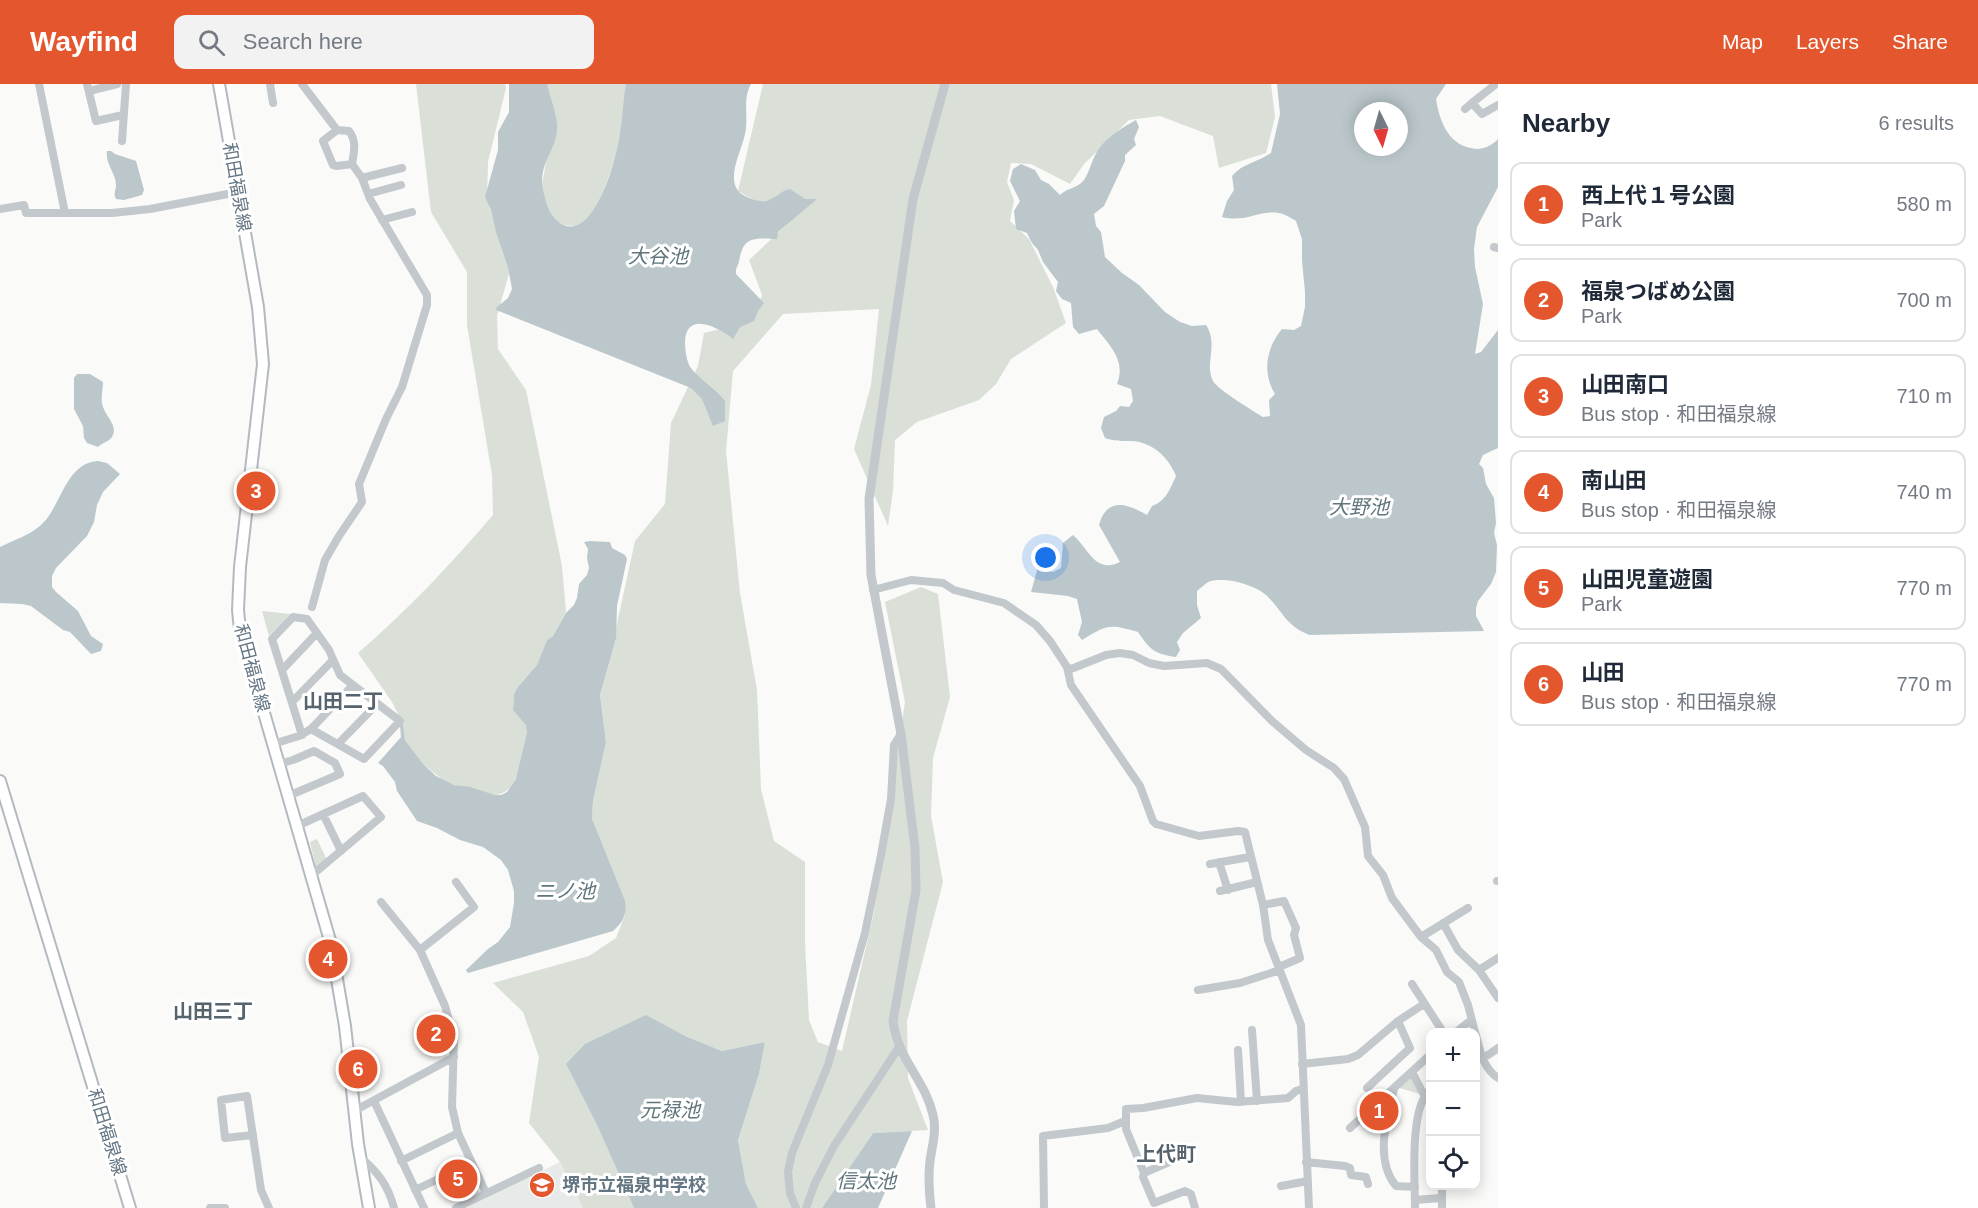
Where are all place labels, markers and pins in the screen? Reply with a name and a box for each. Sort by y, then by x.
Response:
pin: 3 [236,468,276,514]
pin: 4 [308,936,348,982]
pin: 2 [416,1012,456,1056]
pin: 6 [338,1046,378,1092]
pin: 1 [1360,1088,1398,1134]
pin: 5 [438,1156,478,1202]
school or university icon: 堺市立福泉中学校 [527,1170,557,1200]
place label: 堺市立福泉中学校 [562,1175,706,1195]

